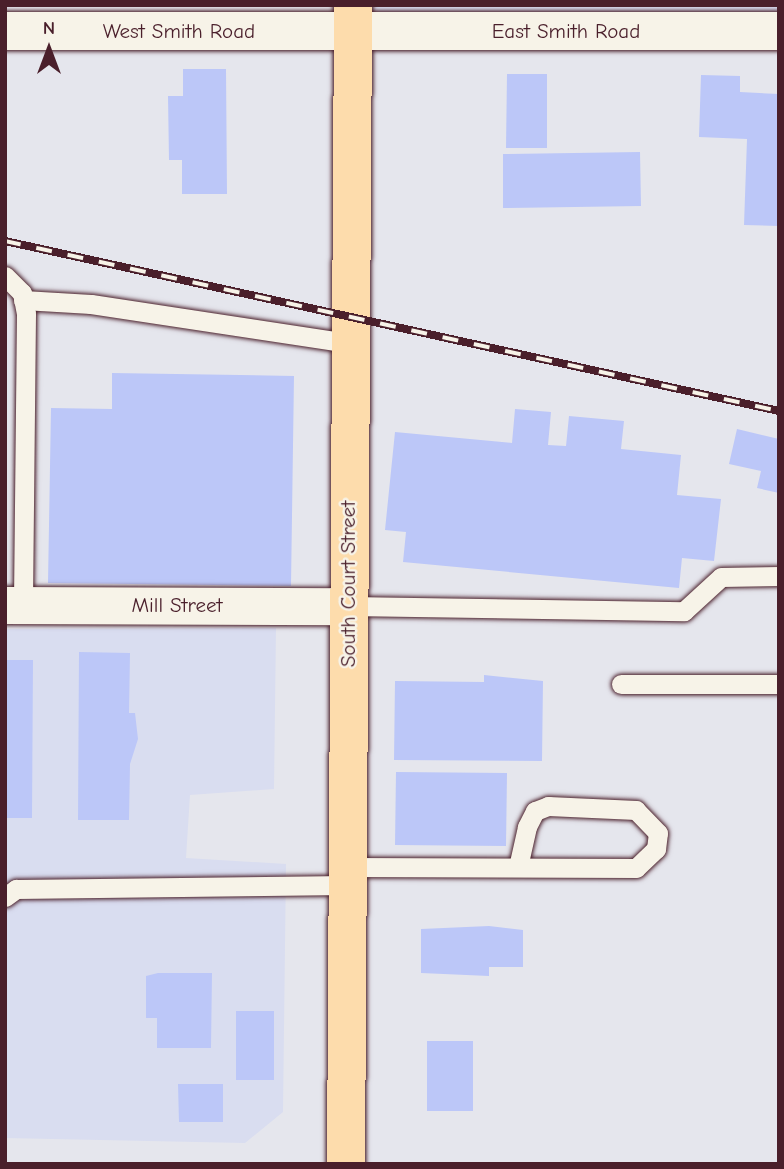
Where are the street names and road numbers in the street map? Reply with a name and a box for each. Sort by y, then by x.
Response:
street label: West Smith Road [103,18,255,44]
street label: East Smith Road [492,18,640,44]
street label: South Court Street [335,501,361,667]
street label: Mill Street [131,592,223,618]

